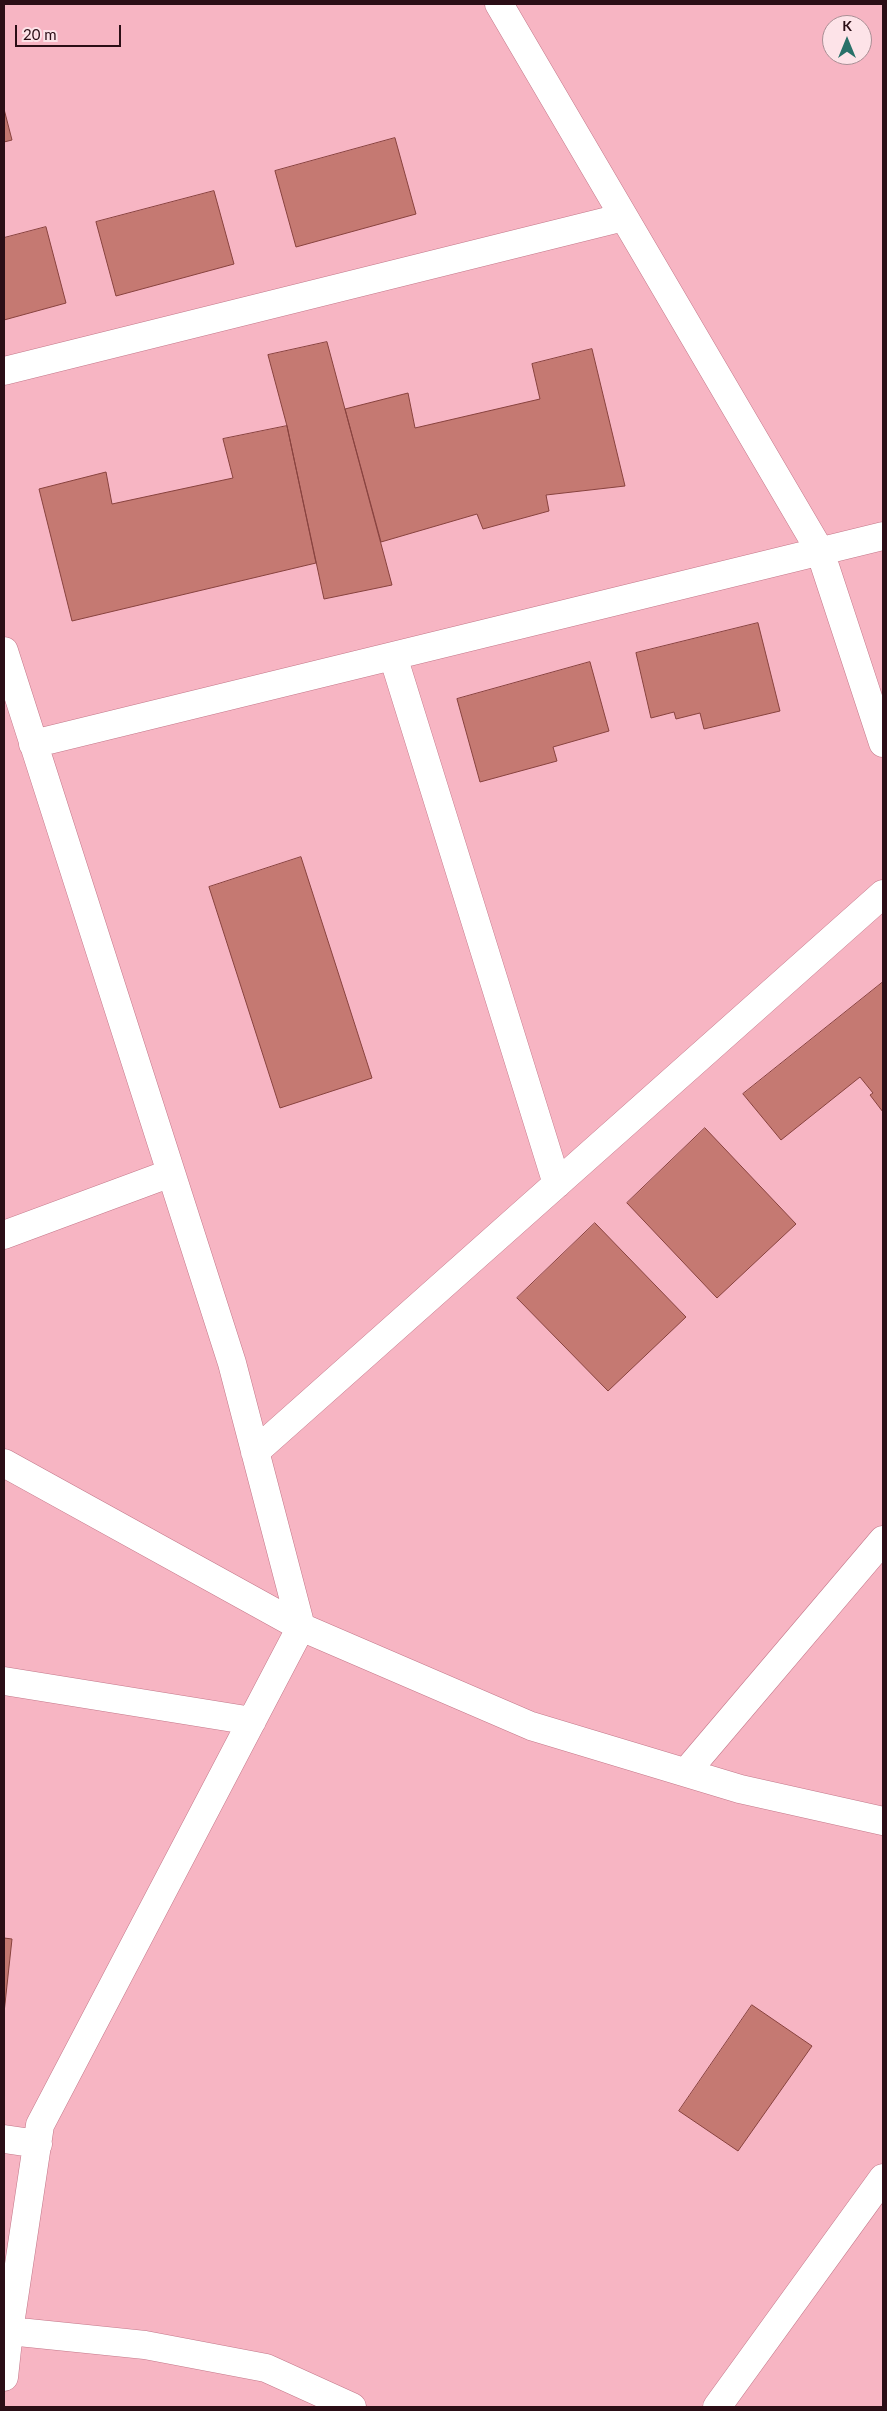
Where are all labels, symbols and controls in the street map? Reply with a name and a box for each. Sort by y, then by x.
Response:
scale bar [18,15,124,47]
north arrow [822,15,872,65]
text: K [842,17,852,34]
text: 20 m [23,25,57,43]

